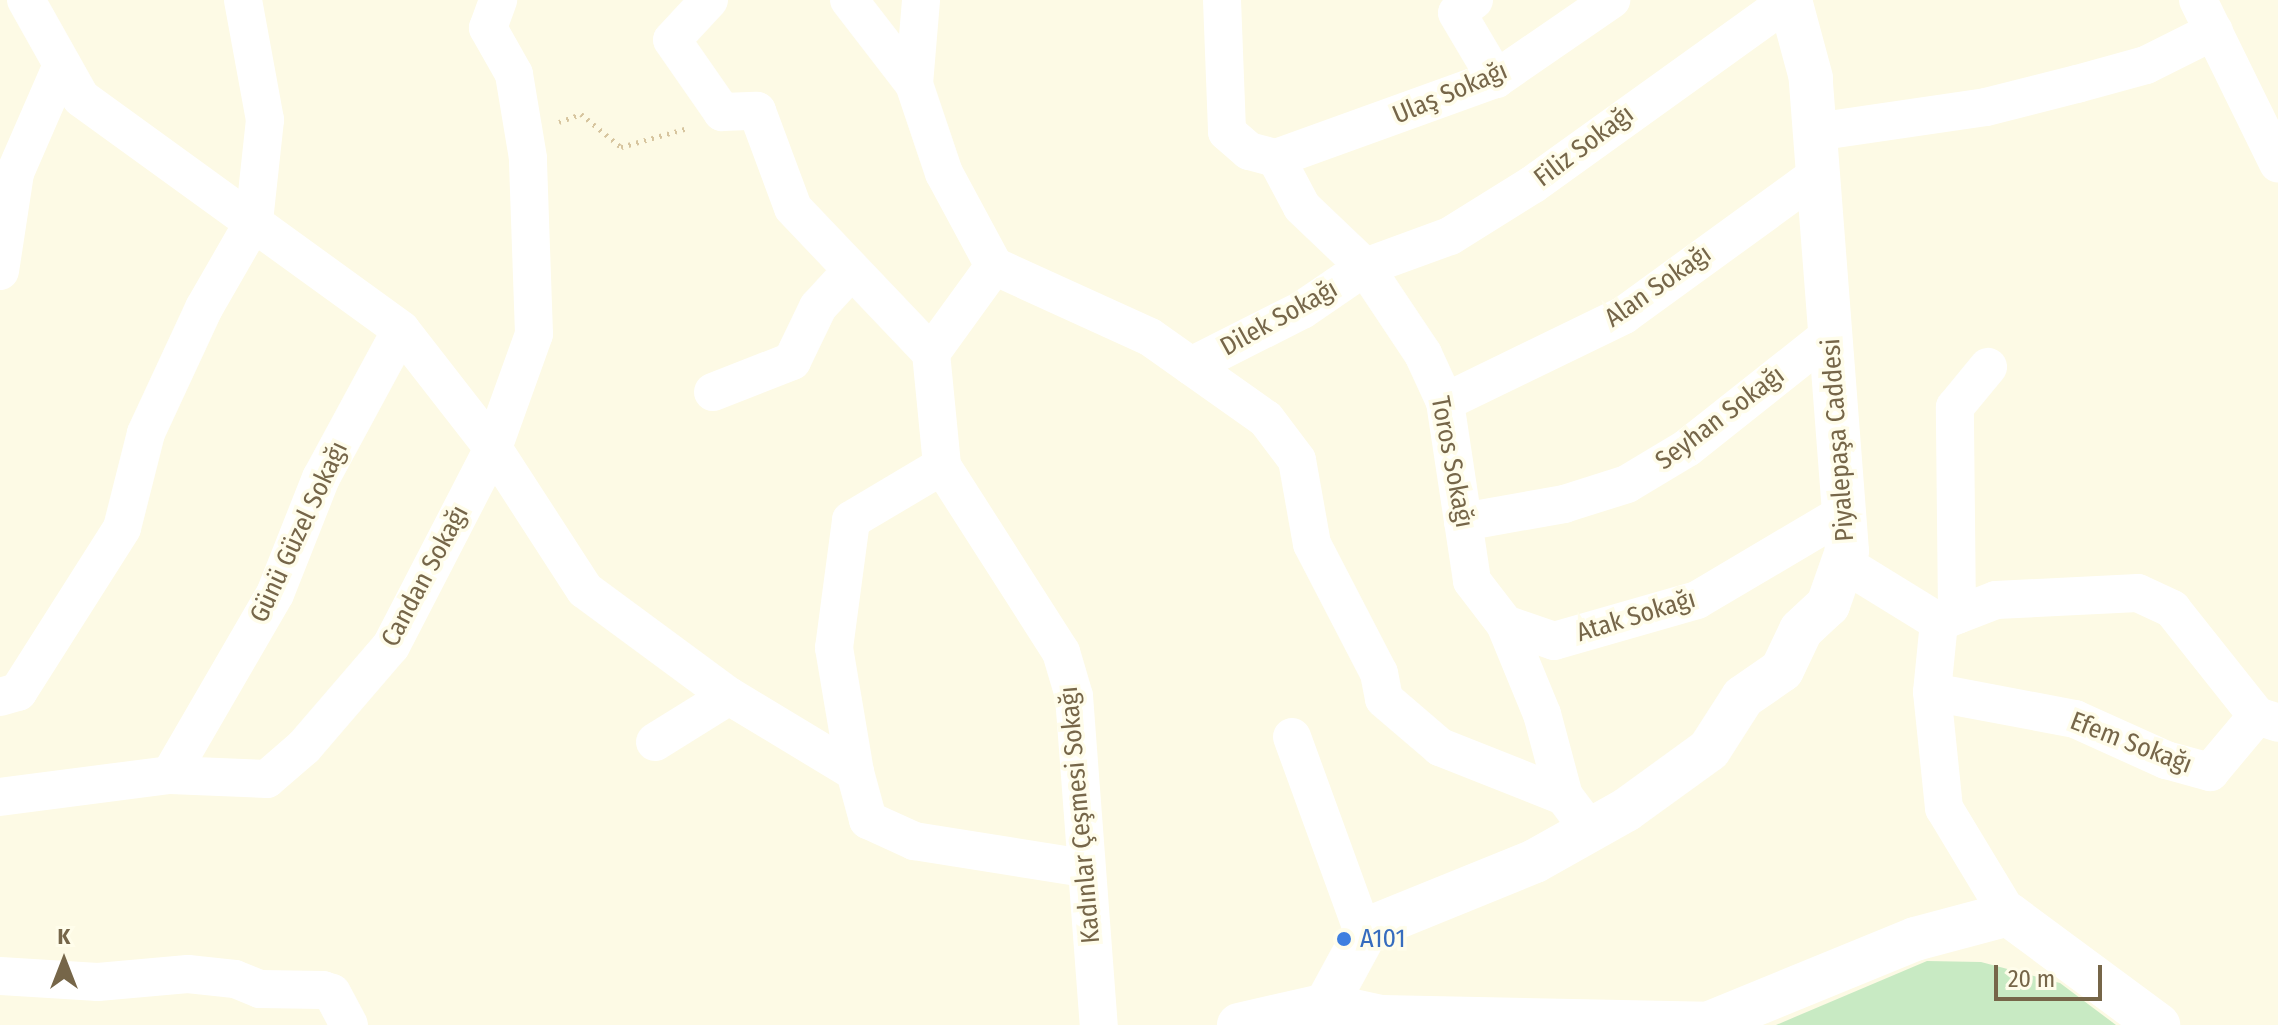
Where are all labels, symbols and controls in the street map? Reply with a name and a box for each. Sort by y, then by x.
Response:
street label: Ulaş Sokağı [1388,55,1512,131]
street label: Filiz Sokağı [1528,98,1640,194]
street label: Alan Sokağı [1599,238,1717,334]
street label: Dilek Sokağı [1215,273,1343,363]
street label: Piyalepaşa Caddesi [1815,337,1861,543]
street label: Seyhan Sokağı [1650,359,1790,477]
street label: Toros Sokağı [1424,394,1480,530]
street label: Günü Güzel Sokağı [243,437,355,627]
street label: Candan Sokağı [375,500,475,652]
street label: Atak Sokağı [1573,583,1699,649]
street label: Kadınlar Çeşmesi Sokağı [1053,685,1107,945]
street label: Efem Sokağı [2066,706,2196,780]
north arrow [24,921,104,1001]
text: K [58,923,70,950]
place label: A101 [1360,923,1406,955]
marker: A101 [1335,930,1353,948]
scale bar [1998,949,2106,999]
text: 20 m [2008,965,2055,993]

